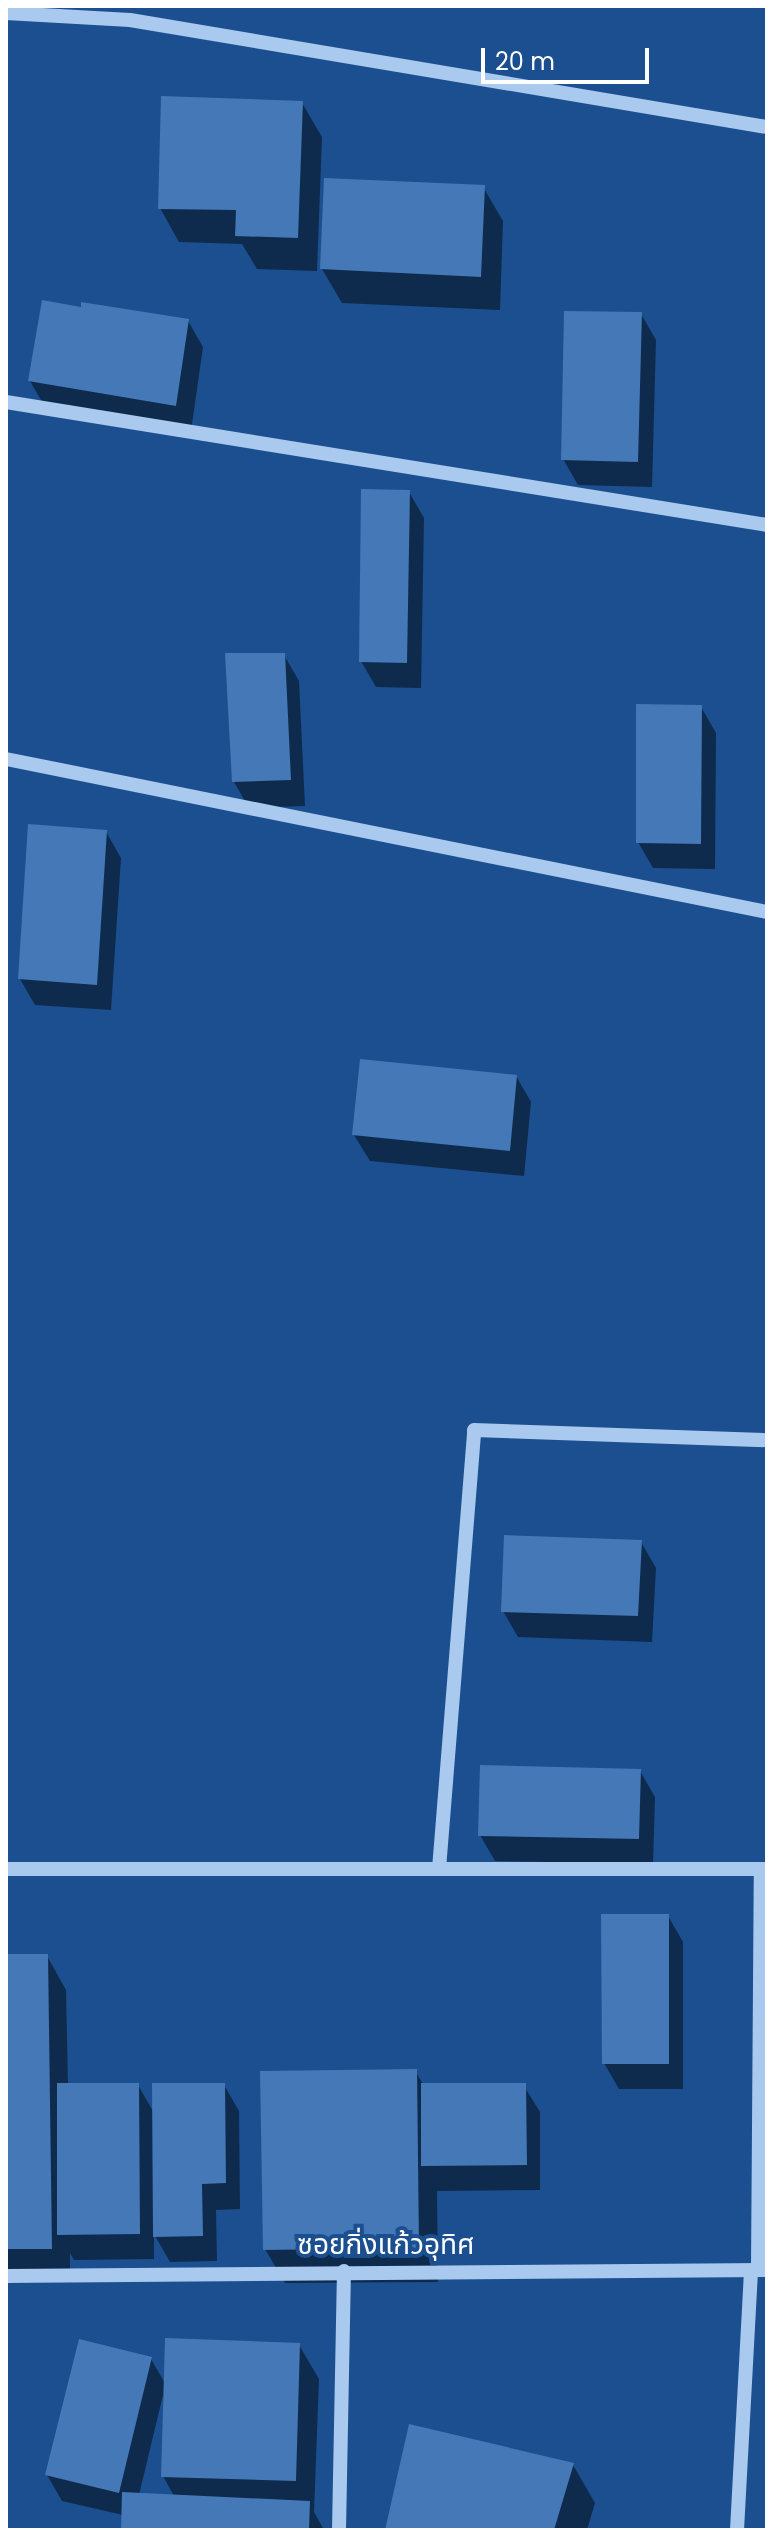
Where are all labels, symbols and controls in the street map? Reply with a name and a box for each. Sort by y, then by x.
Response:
scale bar [485,32,653,82]
text: 20 m [495,45,555,78]
street label: ซอยกิ่งแก้วอุทิศ [297,2228,475,2262]

